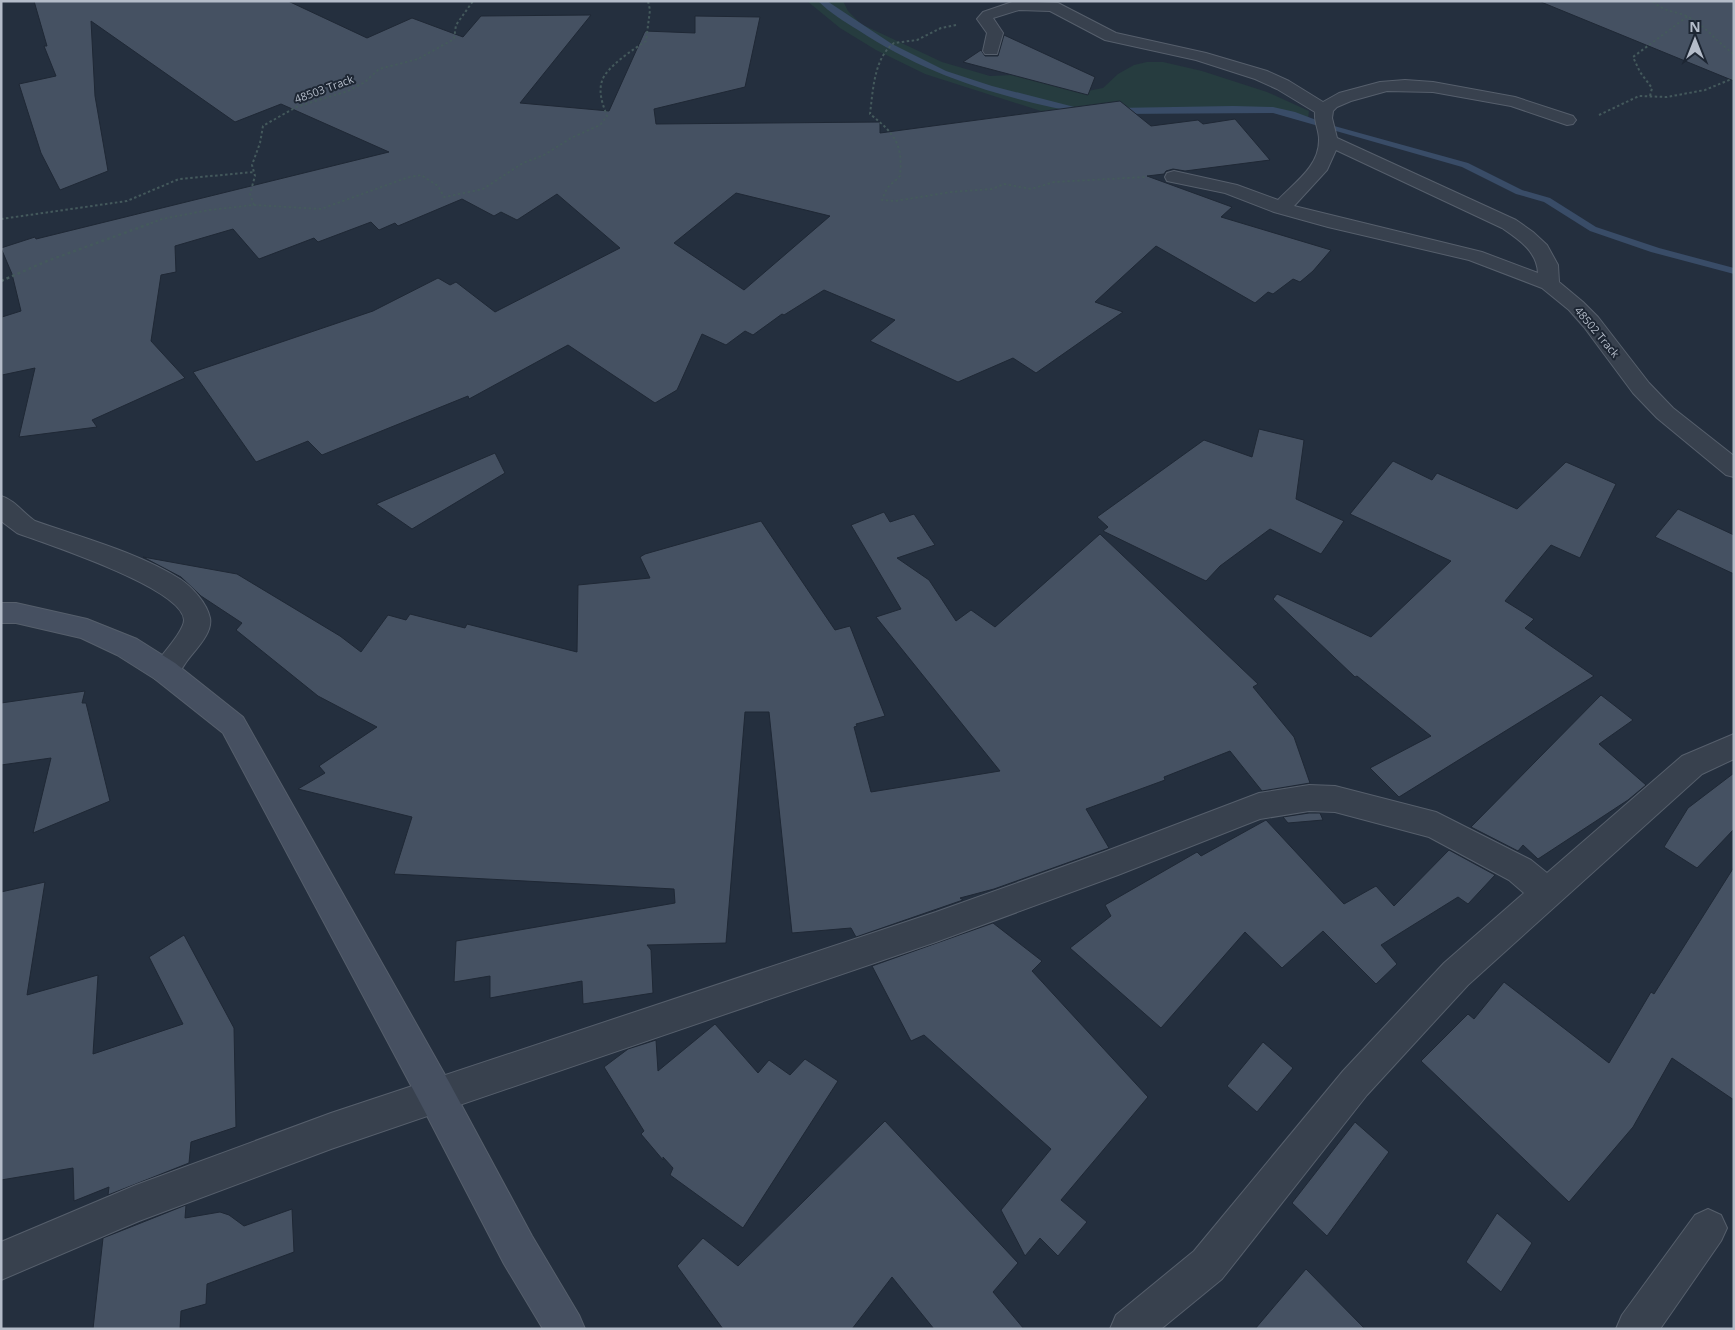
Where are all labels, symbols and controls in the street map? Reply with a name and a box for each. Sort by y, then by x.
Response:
north arrow [1670,15,1720,65]
text: N [1689,17,1701,36]
street label: 48503 Track [292,71,356,106]
street label: 48502 Track [1572,303,1623,360]

